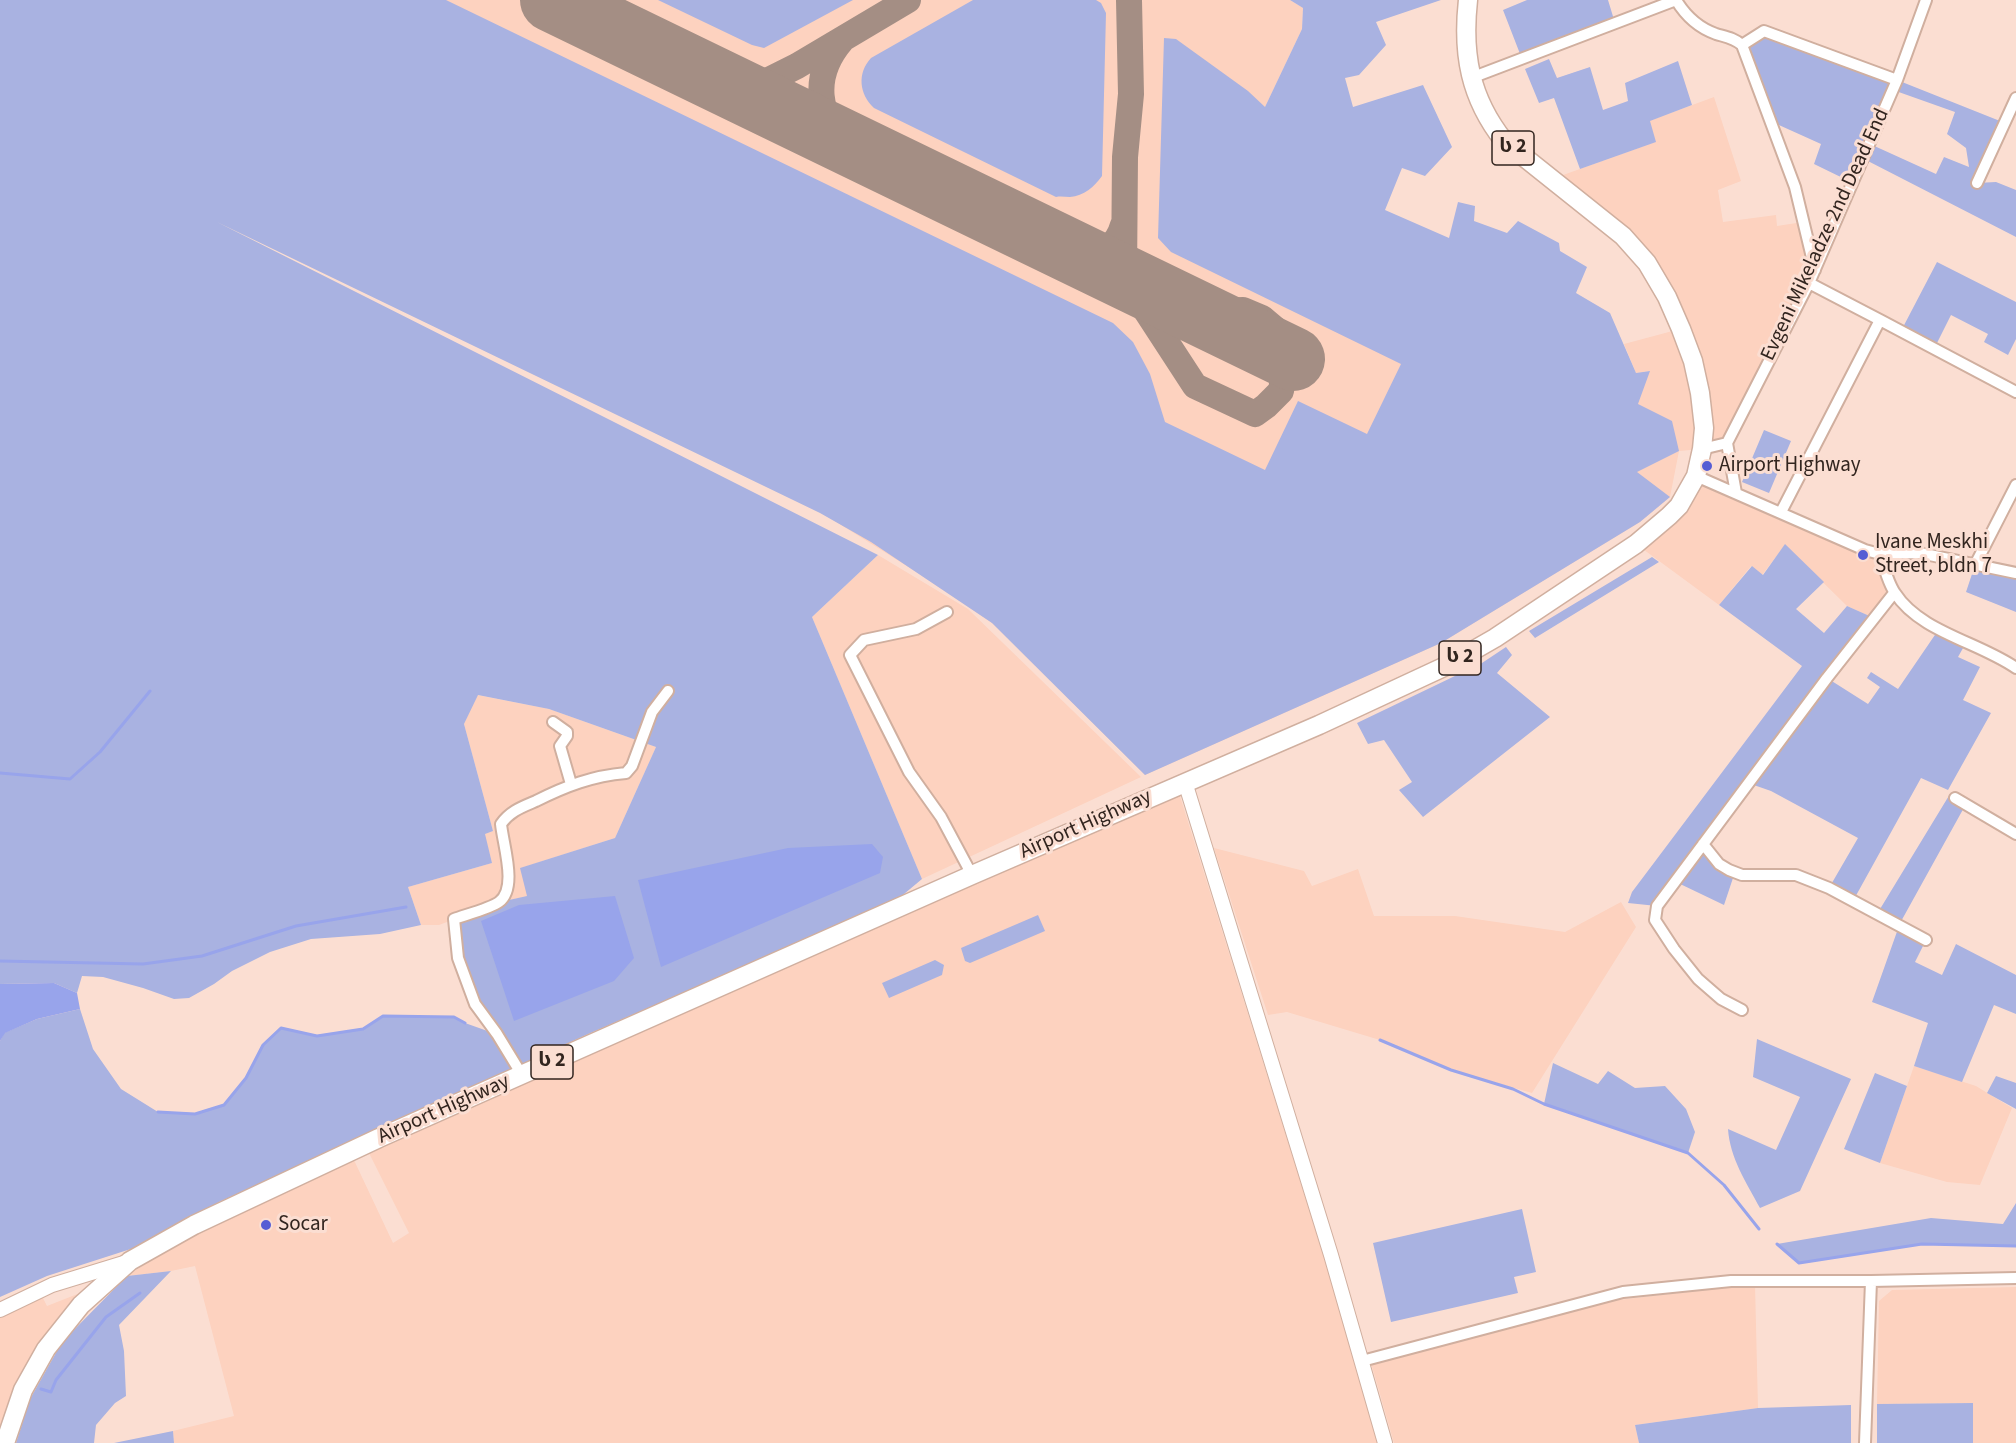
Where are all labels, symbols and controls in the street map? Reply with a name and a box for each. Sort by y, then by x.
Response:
street label: Evgeni Mikeladze 2nd Dead End [1756,105,1896,365]
road number: ს 2 [1492,131,1534,165]
place label: Airport Highway [1719,453,1861,479]
marker: Airport Highway [1700,459,1714,473]
place label: Ivane Meskhi Street, bldn 7 [1875,530,1992,580]
marker: Ivane Meskhi Street, bldn 7 [1856,548,1870,562]
road number: ს 2 [1439,641,1481,675]
street label: Airport Highway [1016,785,1156,865]
road number: ს 2 [531,1045,573,1079]
street label: Airport Highway [374,1070,514,1150]
place label: Socar [278,1212,328,1238]
marker: Socar [259,1218,273,1232]

